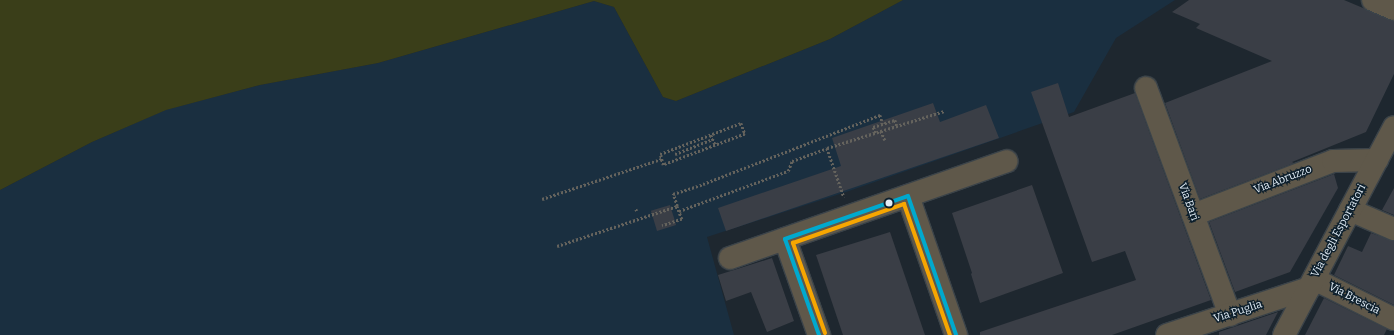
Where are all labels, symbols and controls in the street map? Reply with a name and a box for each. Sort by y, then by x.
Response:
street label: Via Abruzzo [1252,163,1314,197]
street label: Via Bari [1175,181,1201,223]
street label: Via degli Esportatori [1309,182,1369,280]
unlabelled marker [884,198,894,208]
street label: Via Brescia [1326,280,1382,318]
street label: Via Puglia [1212,298,1264,326]

